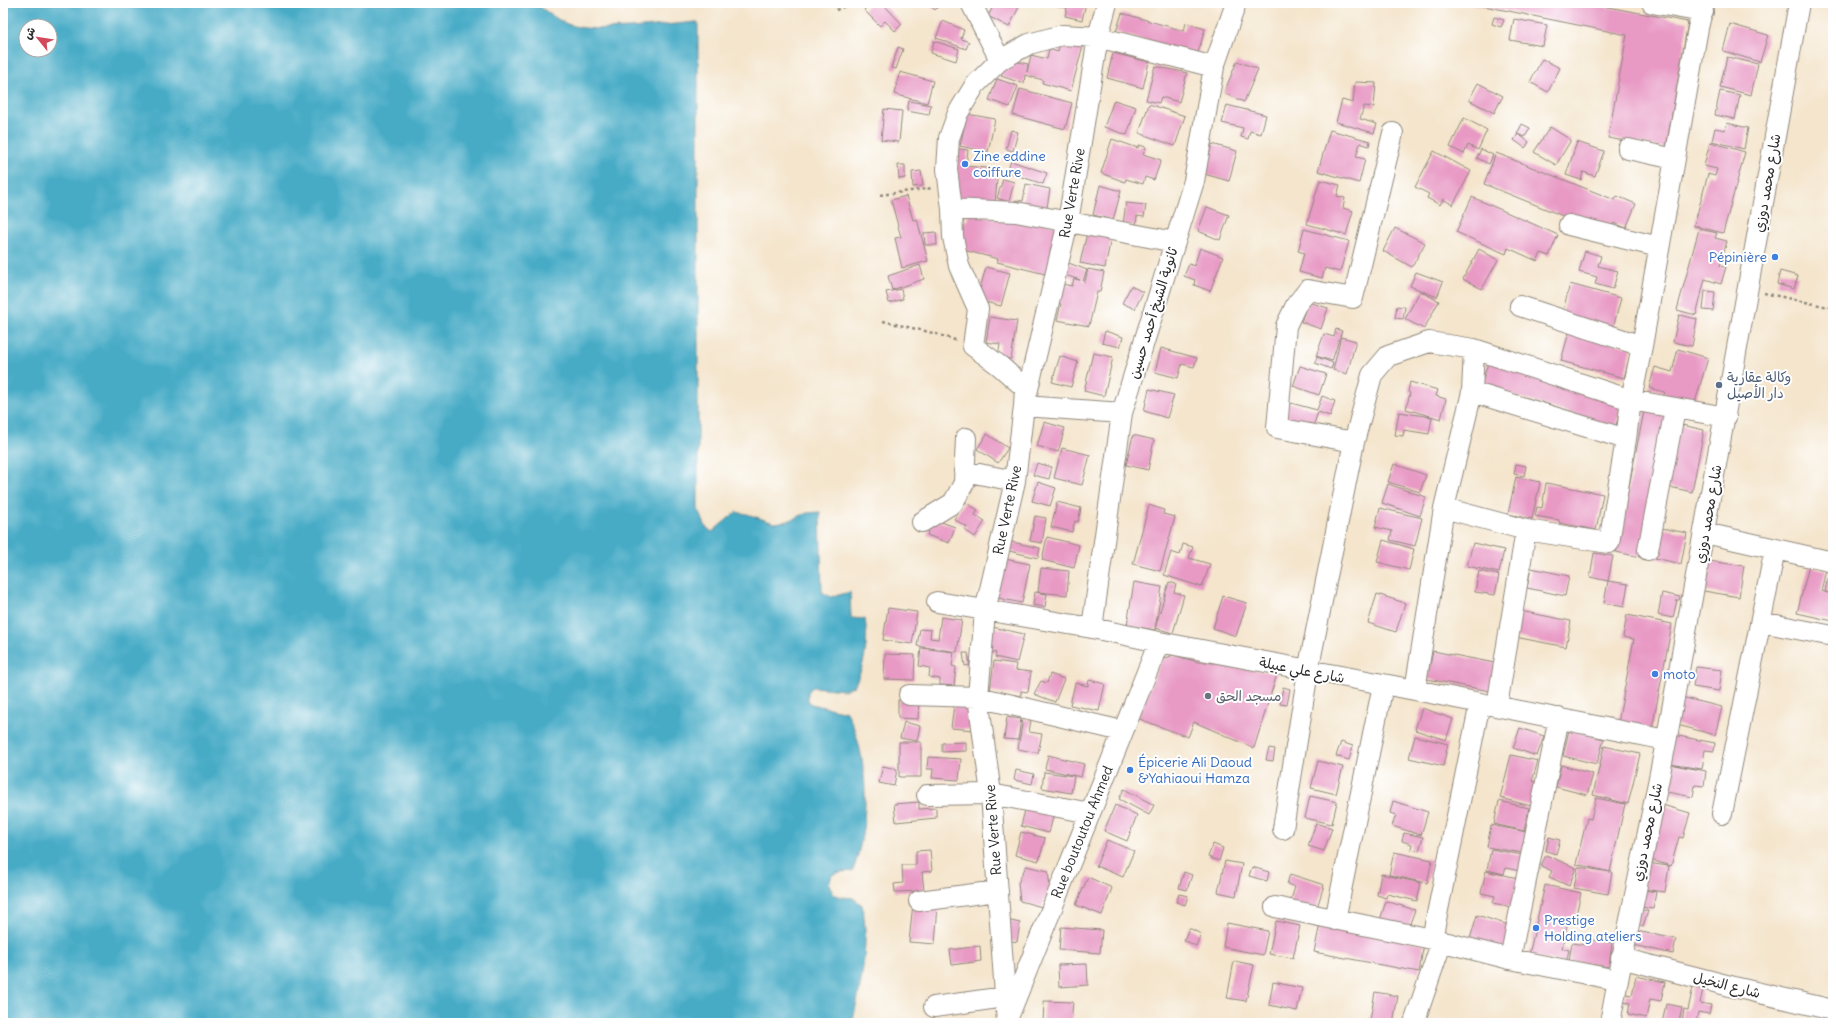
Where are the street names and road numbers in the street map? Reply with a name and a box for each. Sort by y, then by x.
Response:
street label: شارع محمد دوزي [1749,132,1787,234]
street label: Rue Verte Rive [1055,147,1089,239]
street label: ثانوية الشيخ أحمد حسين [1124,244,1183,381]
street label: شارع محمد دوزي [1690,463,1728,565]
street label: Rue Verte Rive [989,464,1025,556]
street label: شارع علي عبيلة [1257,653,1346,691]
street label: Rue boutoutou Ahmed [1047,763,1117,901]
street label: شارع محمد دوزي [1628,781,1668,883]
street label: Rue Verte Rive [981,784,1005,876]
street label: شارع النخيل [1691,968,1762,1003]

